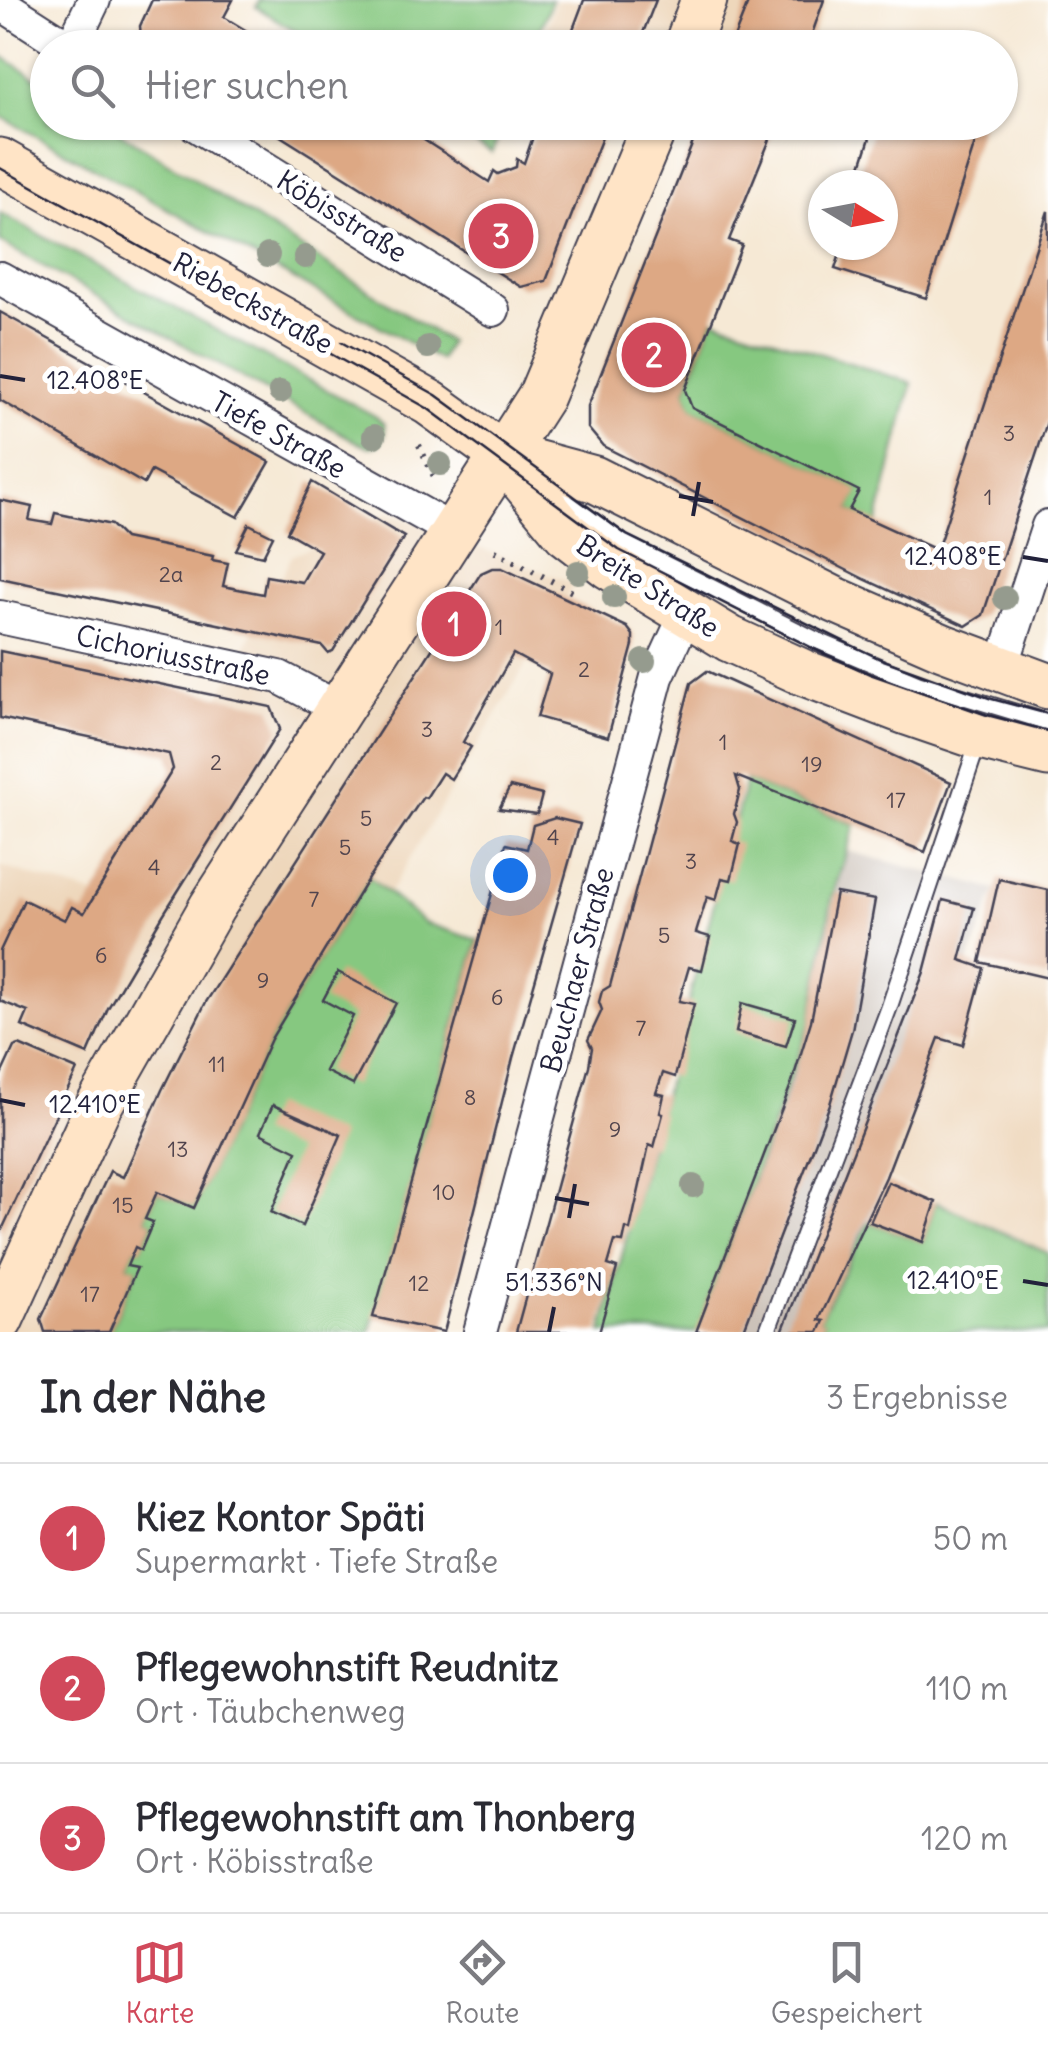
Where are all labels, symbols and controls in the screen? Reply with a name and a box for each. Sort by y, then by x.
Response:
search box [30,30,1018,140]
icon: search [65,58,120,113]
text: Hier suchen [145,62,349,109]
street label: Köbisstraße [270,162,414,270]
north arrow [808,170,898,260]
pin: 3 [468,198,534,274]
street label: Riebeckstraße [166,244,340,362]
pin: 2 [622,318,686,392]
text: 12.408°E [47,364,143,396]
street label: Tiefe Straße [205,383,353,487]
house number: 3 [1003,419,1015,447]
house number: 1 [984,483,992,511]
street label: Breite Straße [570,526,726,646]
text: 12.408°E [905,540,1001,572]
house number: 2a [159,560,183,588]
pin: 1 [422,586,486,662]
house number: 1 [495,613,503,641]
street label: Cichoriusstraße [73,617,273,693]
house number: 2 [578,655,590,683]
house number: 3 [421,715,433,743]
house number: 1 [719,728,727,756]
house number: 2 [210,748,222,776]
house number: 19 [801,750,823,778]
house number: 17 [886,786,906,814]
house number: 5 [360,804,372,832]
house number: 4 [547,823,559,851]
house number: 5 [339,833,351,861]
house number: 3 [685,847,697,875]
your location [485,850,536,901]
house number: 4 [148,853,160,881]
street label: Beuchaer Straße [532,863,622,1077]
house number: 7 [309,885,320,913]
house number: 5 [658,921,670,949]
house number: 6 [95,941,107,969]
house number: 9 [257,966,269,994]
house number: 6 [491,983,503,1011]
house number: 7 [636,1014,647,1042]
house number: 11 [208,1050,226,1078]
house number: 8 [464,1083,476,1111]
text: 12.410°E [49,1088,141,1120]
house number: 9 [609,1115,621,1143]
house number: 13 [167,1135,189,1163]
house number: 10 [432,1178,456,1206]
house number: 15 [112,1191,134,1219]
text: 12.410°E [907,1264,999,1296]
text: 51.336°N [505,1266,603,1298]
house number: 12 [409,1269,429,1297]
house number: 17 [80,1280,100,1308]
text: In der Nähe [40,1371,266,1423]
text: 3 Ergebnisse [826,1377,1008,1418]
text: Kiez Kontor Späti [135,1494,425,1541]
text: 1 [66,1518,79,1559]
text: 50 m [933,1518,1008,1559]
text: Supermarkt · Tiefe Straße [135,1541,498,1582]
text: Pflegewohnstift Reudnitz [135,1644,559,1691]
text: 2 [64,1668,81,1709]
text: 110 m [926,1668,1008,1709]
text: Ort · Täubchenweg [135,1691,406,1732]
text: Pflegewohnstift am Thonberg [135,1794,636,1841]
text: 3 [63,1818,82,1859]
text: 120 m [921,1818,1008,1859]
text: Ort · Köbisstraße [135,1841,374,1882]
tab: Karte [126,1935,194,2031]
tab: Route [446,1935,519,2031]
tab: Gespeichert [771,1935,922,2031]

